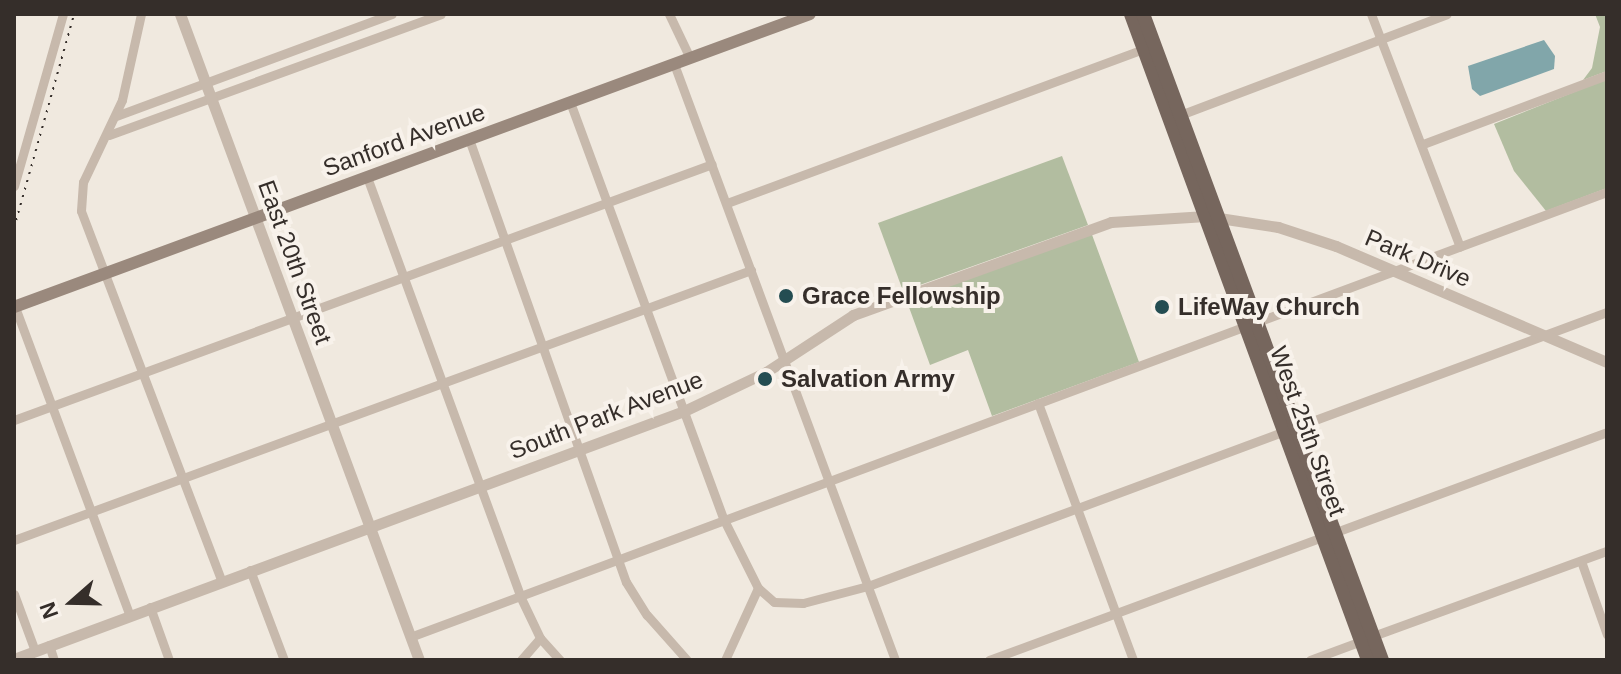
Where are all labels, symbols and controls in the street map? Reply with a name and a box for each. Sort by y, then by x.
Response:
street label: Sanford Avenue [318,97,490,183]
street label: East 20th Street [252,176,338,348]
street label: Park Drive [1361,223,1475,293]
place label: Grace Fellowship [802,282,1001,310]
marker: Grace Fellowship [777,287,795,305]
place label: LifeWay Church [1178,293,1360,321]
marker: LifeWay Church [1153,298,1171,316]
street label: West 25th Street [1264,342,1352,520]
street label: South Park Avenue [505,365,707,465]
place label: Salvation Army [781,365,956,393]
marker: Salvation Army [756,370,774,388]
north arrow [32,562,112,642]
text: N [35,599,63,622]

